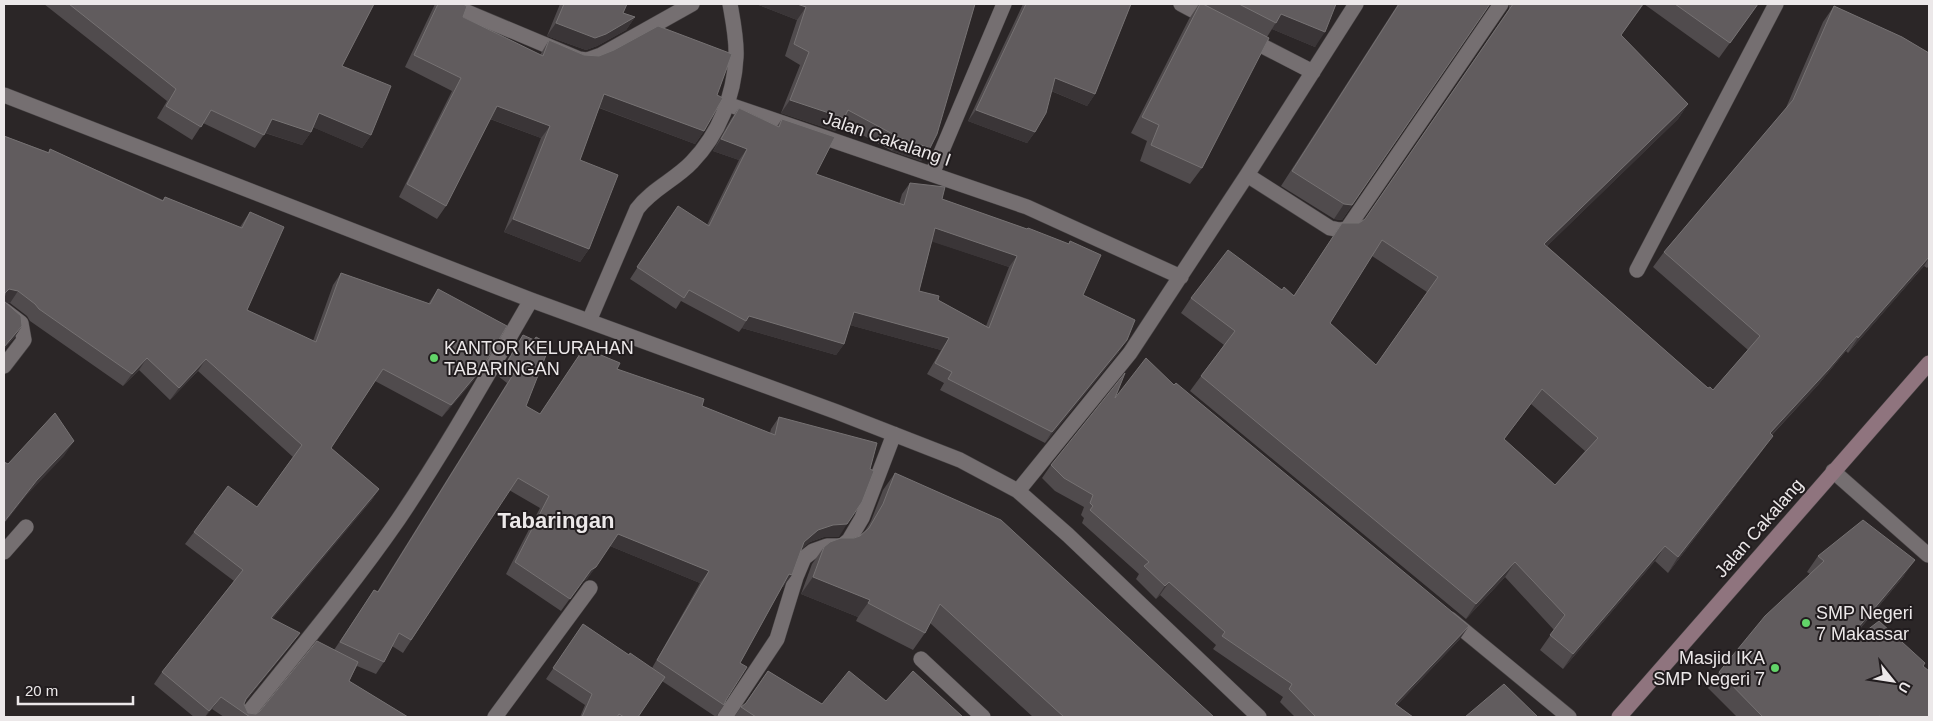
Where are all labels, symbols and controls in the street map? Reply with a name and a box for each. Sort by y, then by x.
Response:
street label: Jalan Cakalang I [820,108,954,170]
place label: KANTOR KELURAHAN TABARINGAN [444,338,634,379]
marker: KANTOR KELURAHAN TABARINGAN [428,352,440,364]
street label: Jalan Cakalang [1711,475,1807,581]
district label: Tabaringan [498,508,614,533]
place label: SMP Negeri 7 Makassar [1816,603,1913,644]
marker: SMP Negeri 7 Makassar [1800,617,1812,629]
place label: Masjid IKA SMP Negeri 7 [1653,648,1765,689]
north arrow [1868,656,1918,706]
marker: Masjid IKA SMP Negeri 7 [1769,662,1781,674]
scale bar [18,674,132,706]
text: U [1895,679,1914,696]
text: 20 m [25,682,58,699]

